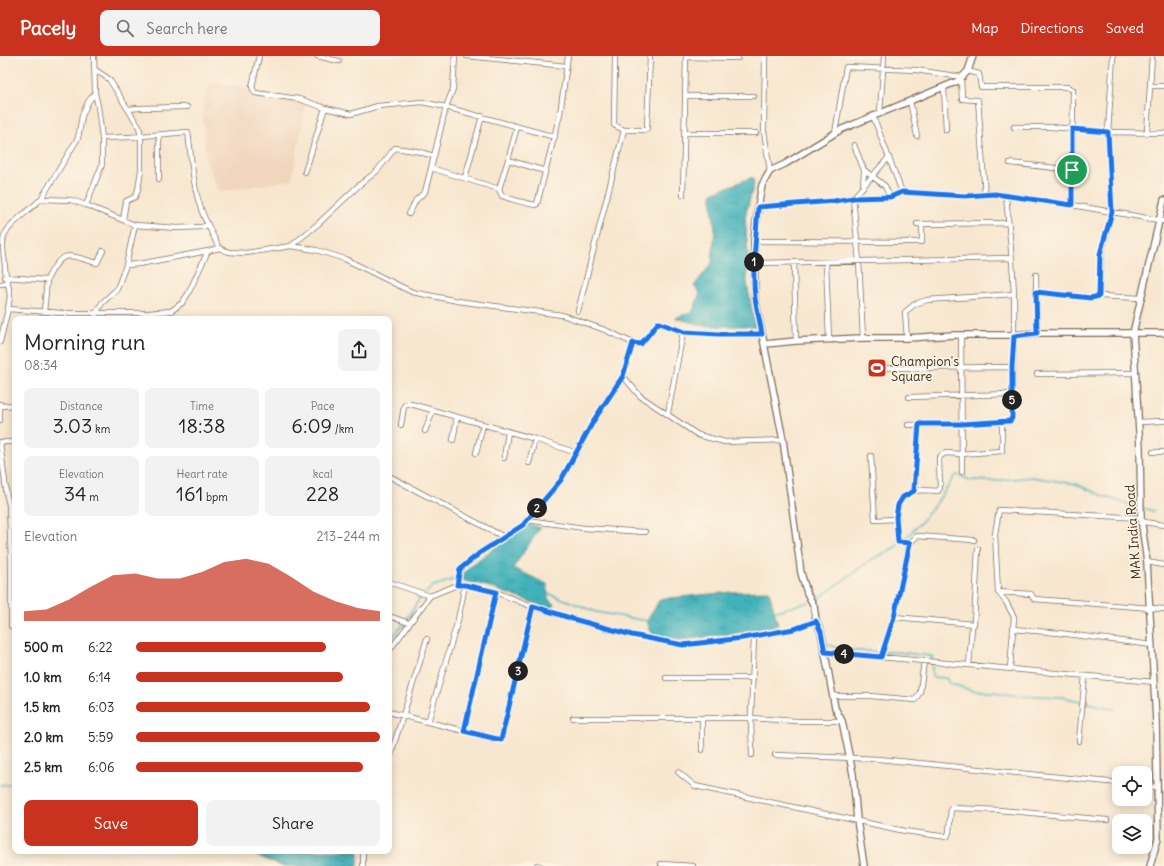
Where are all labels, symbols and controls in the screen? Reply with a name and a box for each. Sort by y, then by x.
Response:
search box [100,10,380,46]
text: Pacely [20,16,76,40]
icon: search [114,17,136,39]
text: Search here [146,19,228,38]
text: Map [971,19,998,37]
text: Directions [1020,19,1084,37]
text: Saved [1106,19,1144,37]
pin [1055,153,1089,187]
icon: arrive [1061,159,1083,181]
pin: 1 [744,252,764,272]
text: 1 [752,255,756,269]
text: Morning run [24,328,146,356]
button: share [338,329,380,371]
place label: Champion's Square [891,353,959,385]
text: 08:34 [24,357,58,374]
sports icon: Champion's Square [866,357,888,379]
pin: 5 [1002,390,1022,410]
text: 5 [1009,393,1015,407]
text: Distance [60,399,103,413]
text: Time [190,399,214,413]
text: Pace [311,399,335,413]
text: 3.03 [52,413,92,438]
text: 18:38 [179,413,225,438]
text: 6:09 [291,413,332,438]
text: km [92,422,110,436]
text: /km [332,422,354,436]
text: Elevation [59,467,104,481]
text: Heart rate [176,467,228,481]
text: kcal [313,467,333,481]
text: 34 [64,481,87,506]
text: 161 [176,481,203,506]
text: 228 [306,481,339,506]
street label: MAK India Road [1121,484,1145,580]
text: m [87,490,99,504]
text: bpm [203,490,228,504]
pin: 2 [527,498,547,518]
text: 2 [534,501,540,515]
text: Elevation [24,528,77,545]
text: 213–244 m [317,528,380,545]
text: 500 m [24,639,63,656]
text: 6:22 [88,639,113,656]
pin: 4 [834,644,854,664]
text: 4 [841,647,847,661]
pin: 3 [508,661,528,681]
text: 3 [515,664,521,678]
text: 1.0 km [24,669,62,686]
text: 6:14 [88,669,111,686]
text: 1.5 km [24,699,60,716]
text: 6:03 [88,699,114,716]
text: 2.0 km [24,729,64,746]
text: 5:59 [88,729,113,746]
text: 2.5 km [24,759,62,776]
text: 6:06 [88,759,115,776]
map controls [1112,766,1152,854]
button: locate [1112,766,1152,806]
button: Save [24,800,198,846]
button: Share [206,800,380,846]
button: layers [1112,814,1152,854]

